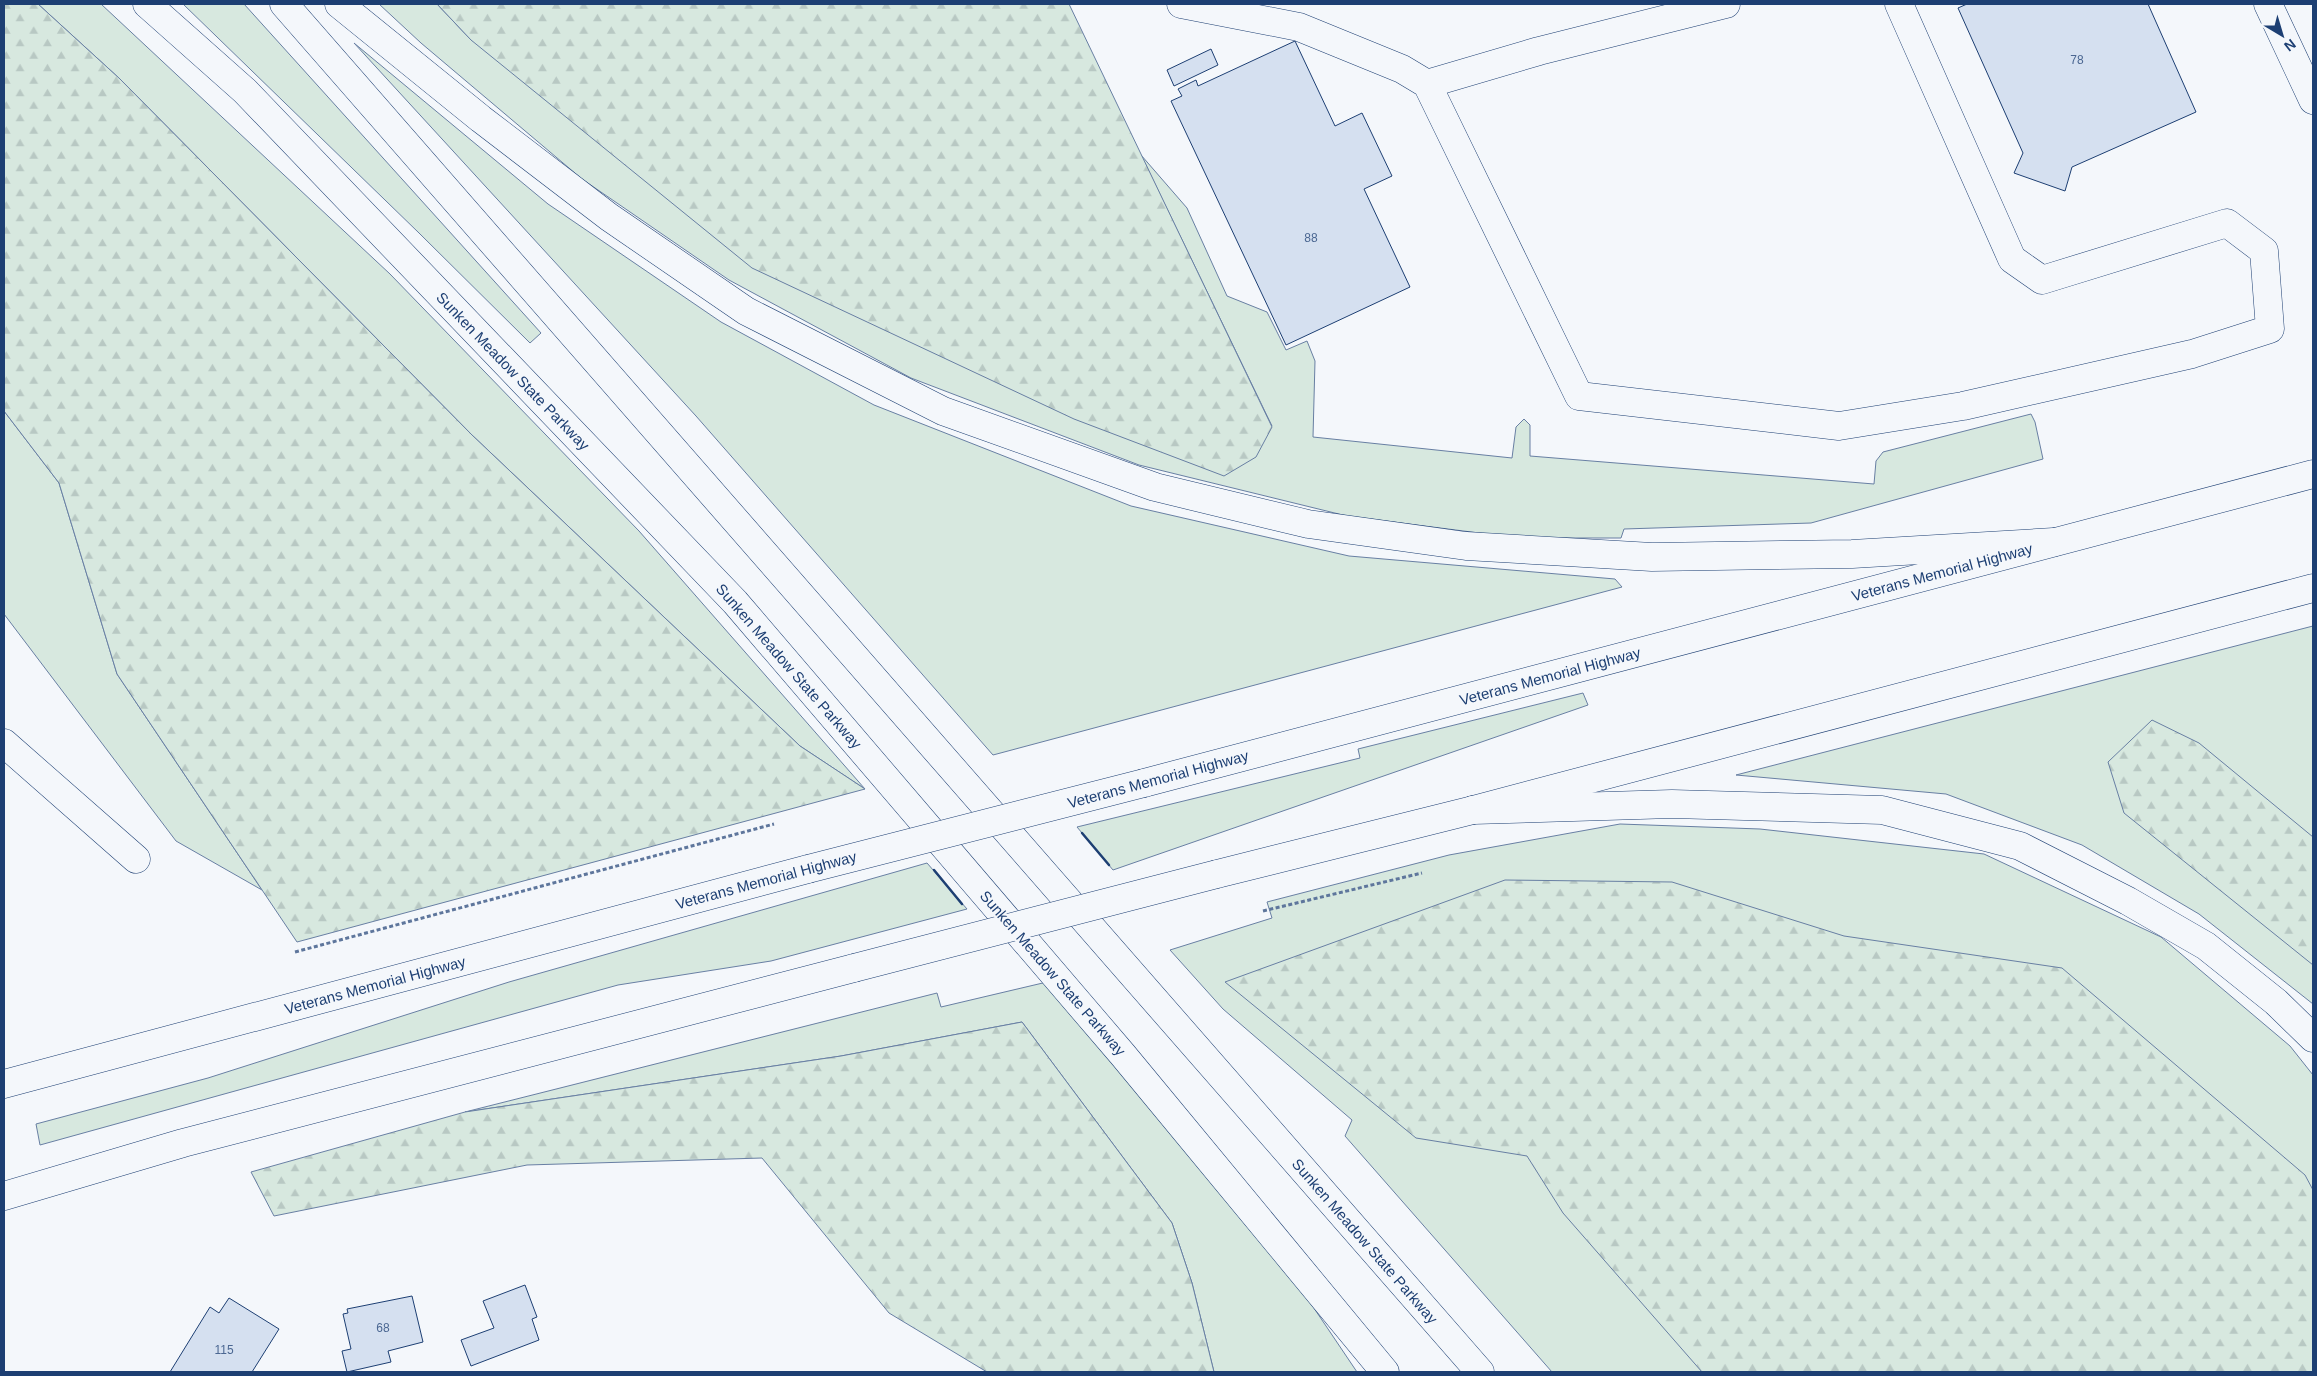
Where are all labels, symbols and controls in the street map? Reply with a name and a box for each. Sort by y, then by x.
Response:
north arrow [2257,10,2307,60]
text: N [2281,36,2299,55]
house number: 78 [2070,53,2084,67]
house number: 88 [1304,231,1318,245]
street label: Sunken Meadow State Parkway [433,289,593,454]
street label: Veterans Memorial Highway [1850,539,2035,604]
street label: Sunken Meadow State Parkway [713,580,865,752]
street label: Veterans Memorial Highway [1458,643,1643,708]
street label: Veterans Memorial Highway [1066,746,1251,811]
street label: Veterans Memorial Highway [674,847,859,912]
street label: Sunken Meadow State Parkway [977,887,1129,1059]
street label: Veterans Memorial Highway [283,952,468,1017]
street label: Sunken Meadow State Parkway [1289,1155,1441,1327]
house number: 68 [376,1321,390,1335]
house number: 115 [214,1343,234,1357]

